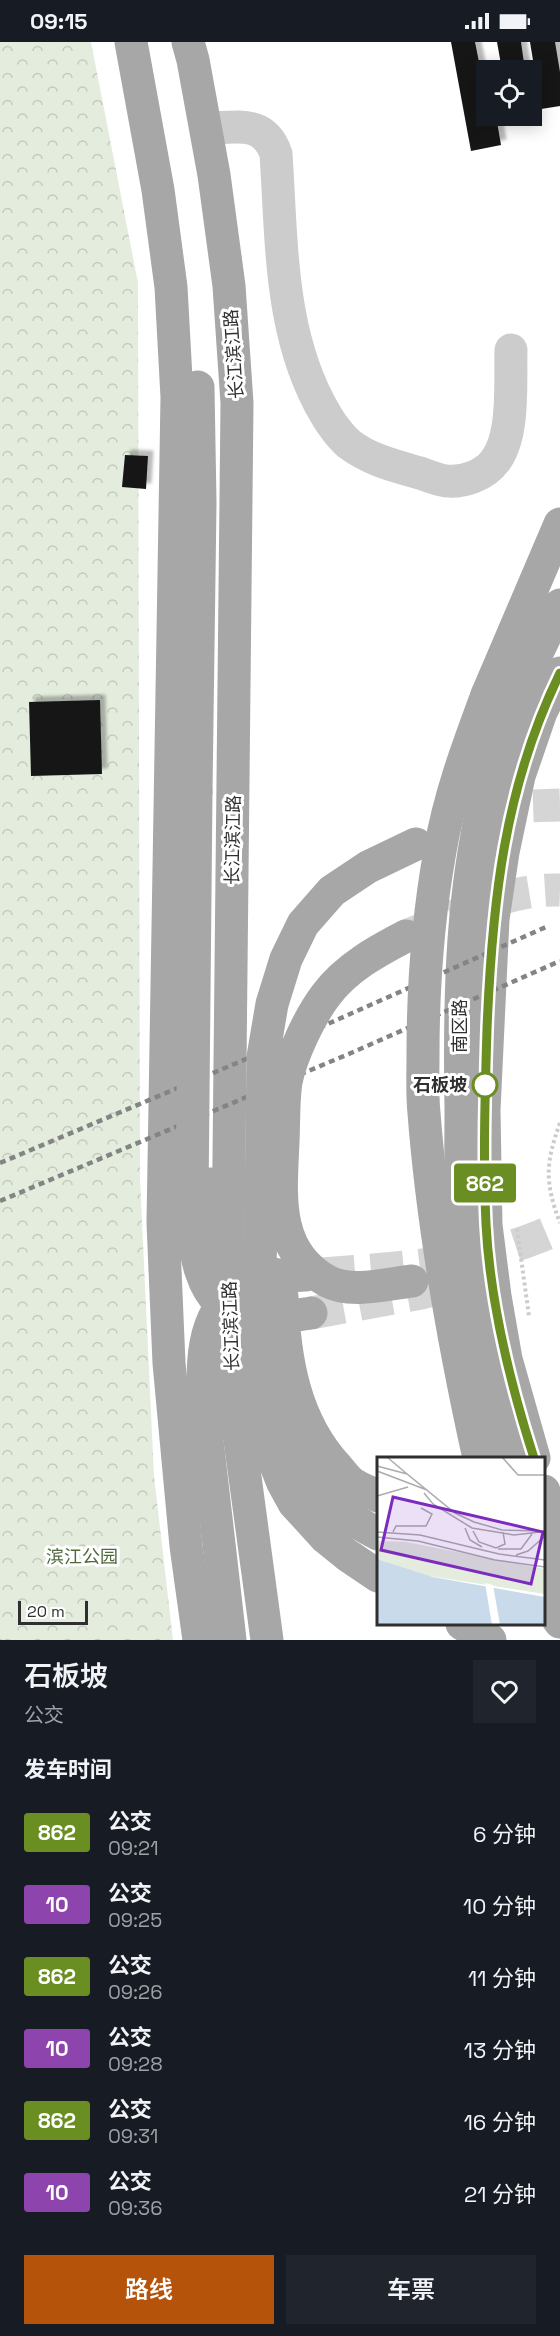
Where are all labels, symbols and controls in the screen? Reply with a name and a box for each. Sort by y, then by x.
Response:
text: 09:15 [30,7,88,35]
map controls [476,60,542,126]
button: locate [476,60,542,126]
street label: 长江滨江路 [219,308,248,400]
street label: 长江滨江路 [220,795,245,885]
street label: 南区路 [448,999,471,1053]
marker: 石板坡 [472,1072,498,1098]
place label: 石板坡 [413,1073,467,1096]
line badge: 862 [450,1164,520,1202]
text: 862 [466,1170,504,1197]
street label: 长江滨江路 [217,1281,244,1371]
inset map [377,1457,545,1625]
park label: 滨江公园 [46,1545,118,1568]
scale bar [18,1598,88,1626]
text: 20 m [27,1601,65,1622]
text: 石板坡 [24,1658,108,1694]
button: heart [473,1660,536,1723]
text: 公交 [24,1702,64,1728]
text: 发车时间 [24,1755,112,1783]
text: 公交 [108,1807,152,1835]
text: 862 [38,1819,76,1846]
text: 6 分钟 [473,1820,536,1848]
text: 09:21 [108,1835,159,1861]
text: 公交 [108,1879,152,1907]
text: 10 [45,1891,69,1918]
text: 10 分钟 [463,1892,536,1920]
text: 09:25 [108,1907,162,1933]
text: 公交 [108,1951,152,1979]
text: 862 [38,1963,76,1990]
text: 11 分钟 [468,1964,536,1992]
text: 09:26 [108,1979,162,2005]
text: 公交 [108,2023,152,2051]
text: 10 [45,2035,69,2062]
text: 13 分钟 [464,2036,536,2064]
text: 09:28 [108,2051,163,2077]
text: 公交 [108,2095,152,2123]
text: 862 [38,2107,76,2134]
text: 16 分钟 [464,2108,536,2136]
text: 09:31 [108,2123,158,2149]
text: 公交 [108,2167,152,2195]
text: 10 [45,2179,69,2206]
text: 21 分钟 [464,2180,536,2208]
text: 09:36 [108,2195,162,2221]
button: 路线 [24,2255,274,2324]
button: 车票 [286,2255,536,2324]

